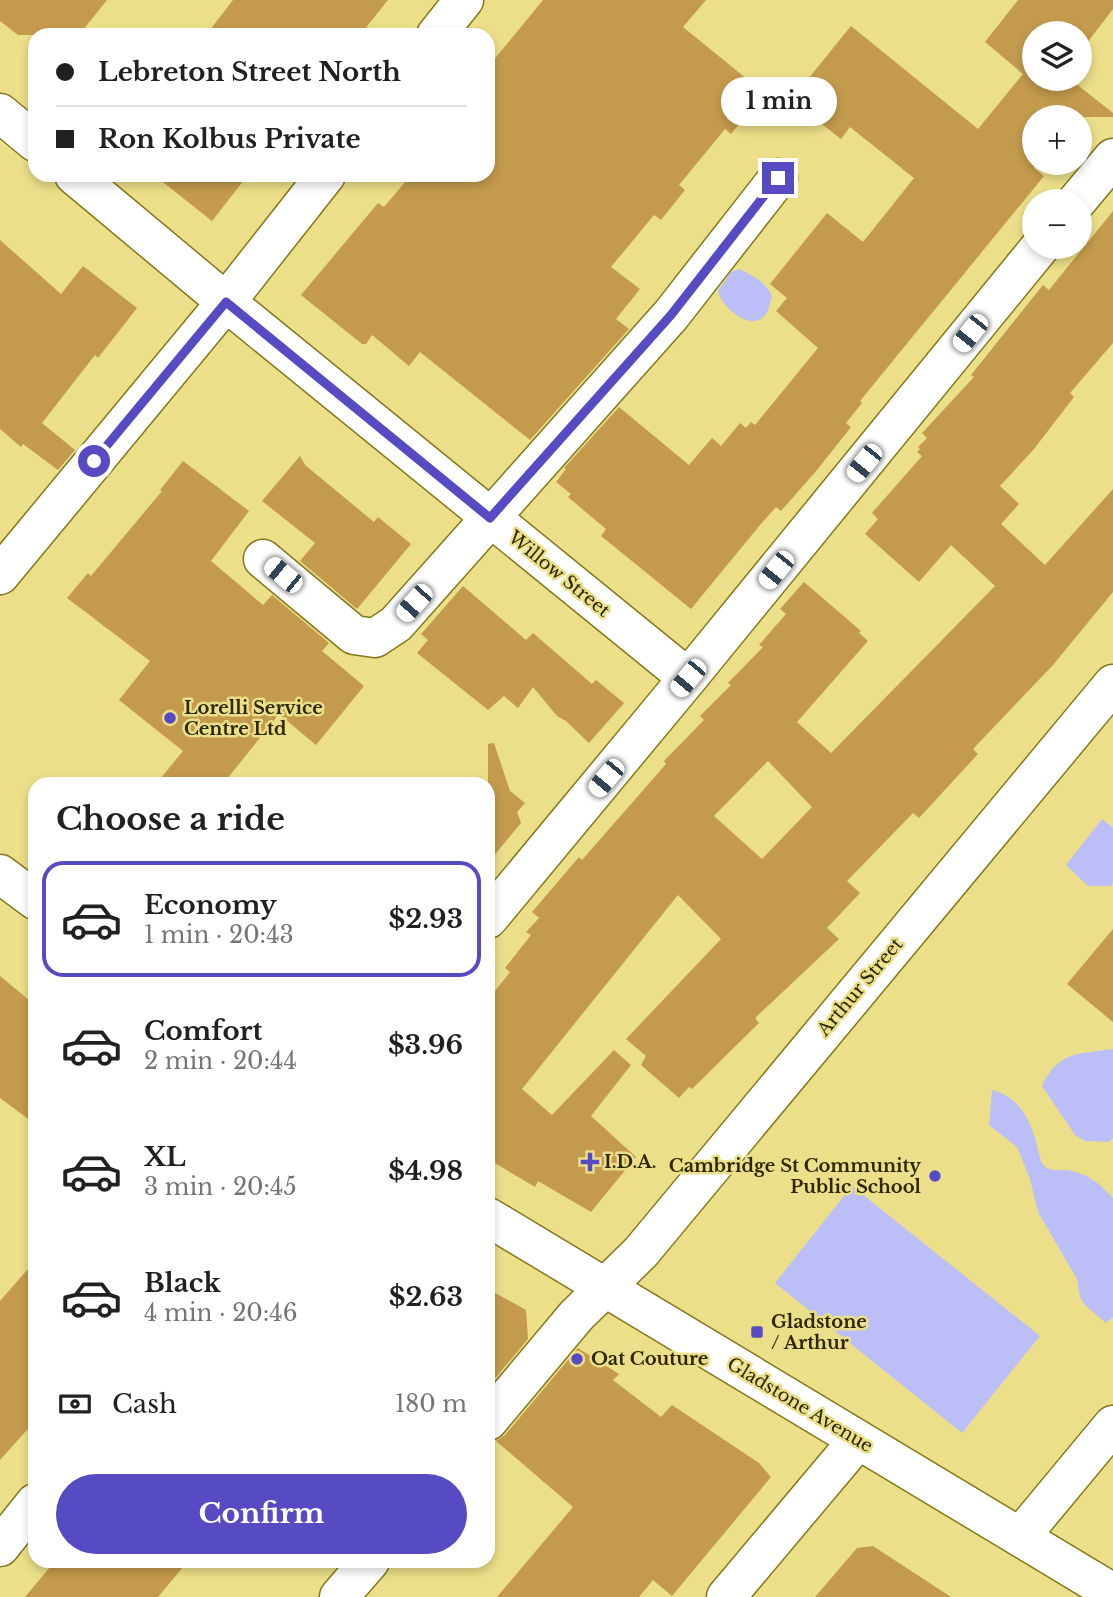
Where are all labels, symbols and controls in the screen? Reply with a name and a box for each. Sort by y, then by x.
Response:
map controls [1022,21,1092,259]
button: layers [1022,21,1092,91]
text: Lebreton Street North [98,56,401,88]
callout: 1 min [720,76,836,125]
text: 1 min [746,87,812,115]
button: + [1022,105,1092,175]
text: Ron Kolbus Private [98,123,361,155]
route end [762,162,794,194]
button: − [1022,189,1092,259]
car [949,310,992,356]
car [843,440,886,486]
route start [78,445,110,477]
street label: Willow Street [503,526,614,622]
car [755,547,798,593]
car [261,554,306,596]
car [393,580,436,626]
car [667,655,710,701]
place label: Lorelli Service Centre Ltd [184,697,323,740]
marker: Lorelli Service Centre Ltd [162,710,178,726]
car [585,755,628,801]
text: Choose a ride [56,799,285,839]
icon: car [60,888,123,951]
text: Economy [144,889,277,921]
text: $2.93 [388,903,463,935]
text: 1 min · 20:43 [144,921,294,949]
street label: Arthur Street [812,933,907,1041]
icon: car [60,1014,123,1077]
text: Comfort [144,1015,262,1047]
text: $3.96 [388,1029,463,1061]
text: 2 min · 20:44 [144,1047,297,1075]
icon: car [60,1140,123,1203]
text: XL [144,1141,186,1173]
place label: I.D.A. [604,1151,656,1173]
marker: I.D.A. [582,1154,598,1170]
text: $4.98 [388,1155,463,1187]
place label: Cambridge St Community Public School [669,1155,922,1198]
marker: Cambridge St Community Public School [927,1168,943,1184]
text: 3 min · 20:45 [144,1173,297,1201]
icon: car [60,1266,123,1329]
text: Black [144,1267,221,1299]
text: $2.63 [389,1281,463,1313]
text: 4 min · 20:46 [144,1299,298,1327]
place label: Gladstone / Arthur [771,1311,867,1354]
marker: Gladstone / Arthur [749,1324,765,1340]
place label: Oat Couture [591,1348,708,1370]
marker: Oat Couture [569,1351,585,1367]
street label: Gladstone Avenue [723,1353,877,1457]
icon: cash [56,1385,94,1423]
text: Cash [112,1388,177,1420]
text: 180 m [395,1390,467,1418]
button: Confirm [56,1474,467,1554]

